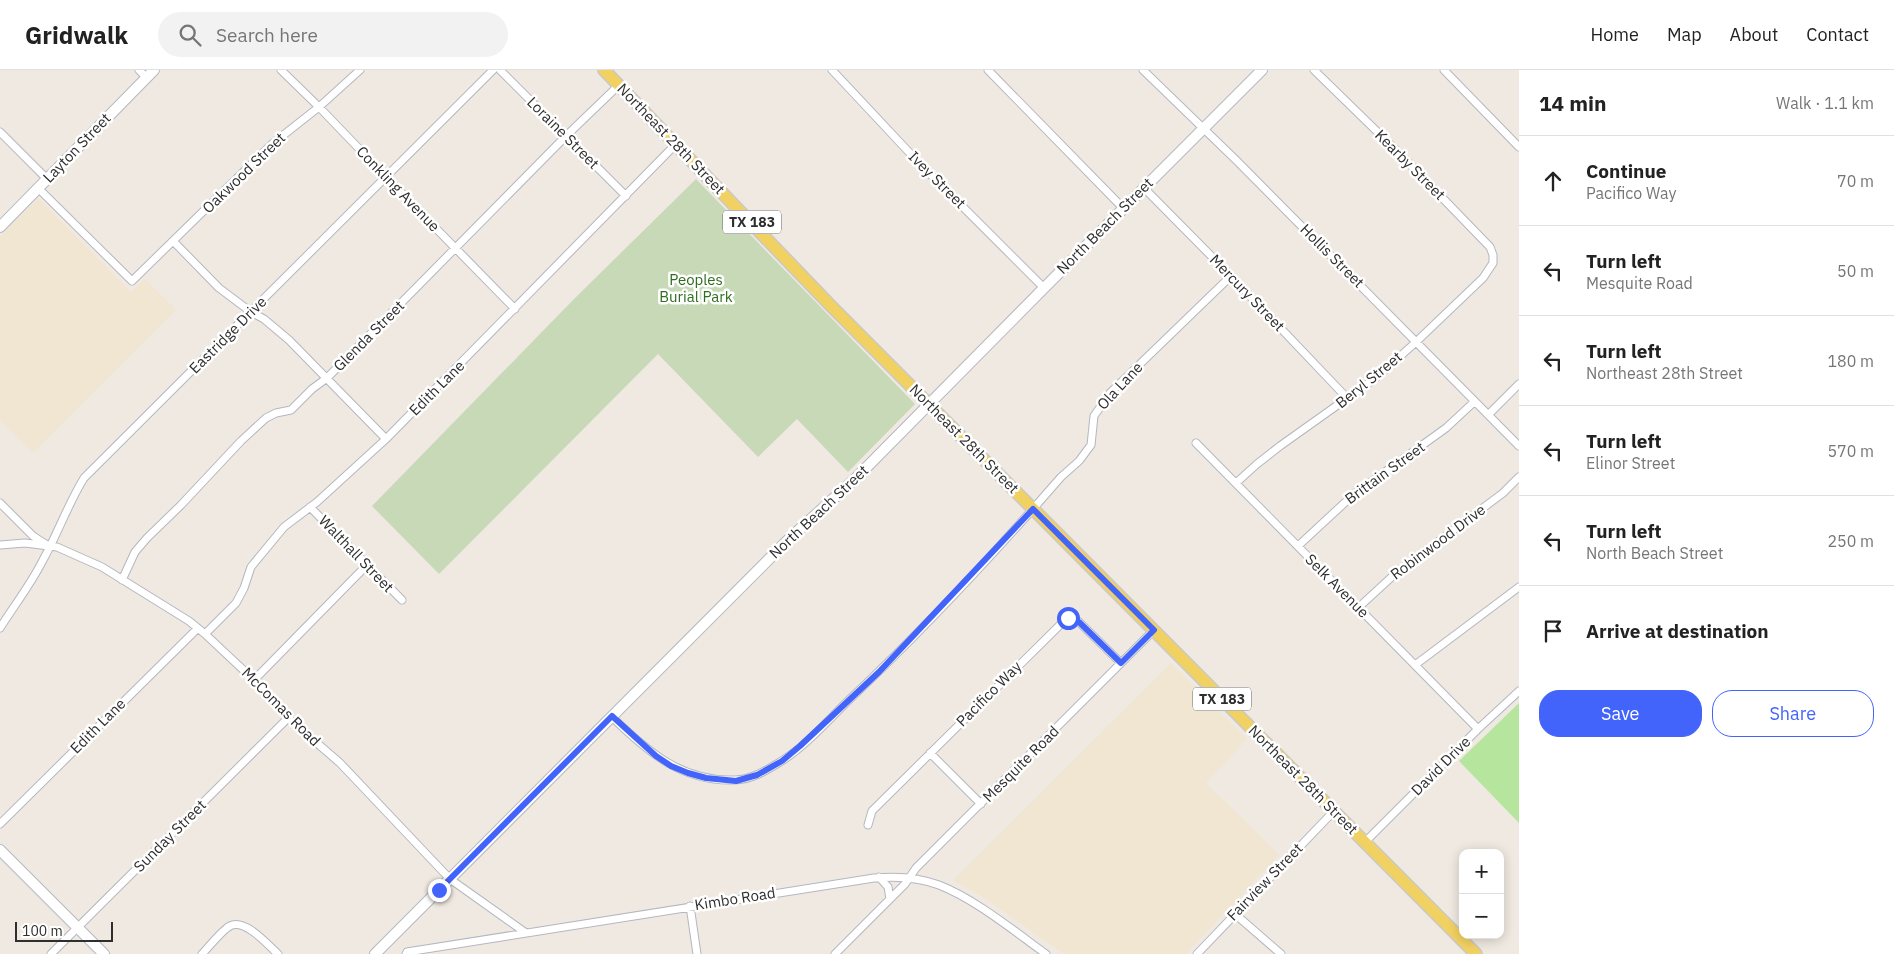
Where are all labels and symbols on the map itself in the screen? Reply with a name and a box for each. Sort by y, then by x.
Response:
street label: Northeast 28th Street [613,79,729,198]
street label: Loraine Street [523,93,603,173]
street label: Layton Street [39,109,115,187]
street label: Kearby Street [1371,126,1449,204]
street label: Oakwood Street [198,128,289,217]
street label: Conkling Avenue [353,142,444,236]
street label: Ivey Street [905,147,970,212]
street label: North Beach Street [1052,173,1157,278]
road number: TX 183 [723,210,781,233]
street label: Hollis Street [1296,220,1368,292]
street label: Mercury Street [1206,250,1289,335]
park label: Peoples Burial Park [659,270,733,306]
street label: Eastridge Drive [185,292,270,377]
street label: Glenda Street [329,296,408,375]
street label: Beryl Street [1332,347,1406,412]
street label: Edith Lane [405,356,468,419]
street label: Ola Lane [1093,358,1147,414]
street label: Northeast 28th Street [906,380,1023,497]
street label: Brittain Street [1341,437,1428,508]
street label: North Beach Street [765,461,872,562]
street label: Robinwood Drive [1386,500,1489,583]
street label: Walthall Street [315,511,398,596]
street label: Selk Avenue [1301,550,1373,622]
route start [1057,607,1080,630]
street label: Pacifico Way [952,657,1026,730]
street label: McComas Road [238,663,325,750]
road number: TX 183 [1193,688,1251,710]
street label: Edith Lane [66,694,129,757]
street label: Northeast 28th Street [1245,721,1362,838]
street label: Mesquite Road [979,722,1063,806]
street label: David Drive [1407,732,1474,799]
street label: Sunday Street [129,795,210,876]
street label: Fairview Street [1223,839,1306,924]
route end [428,879,451,902]
street label: Kimbo Road [693,883,777,914]
scale bar [15,919,112,942]

